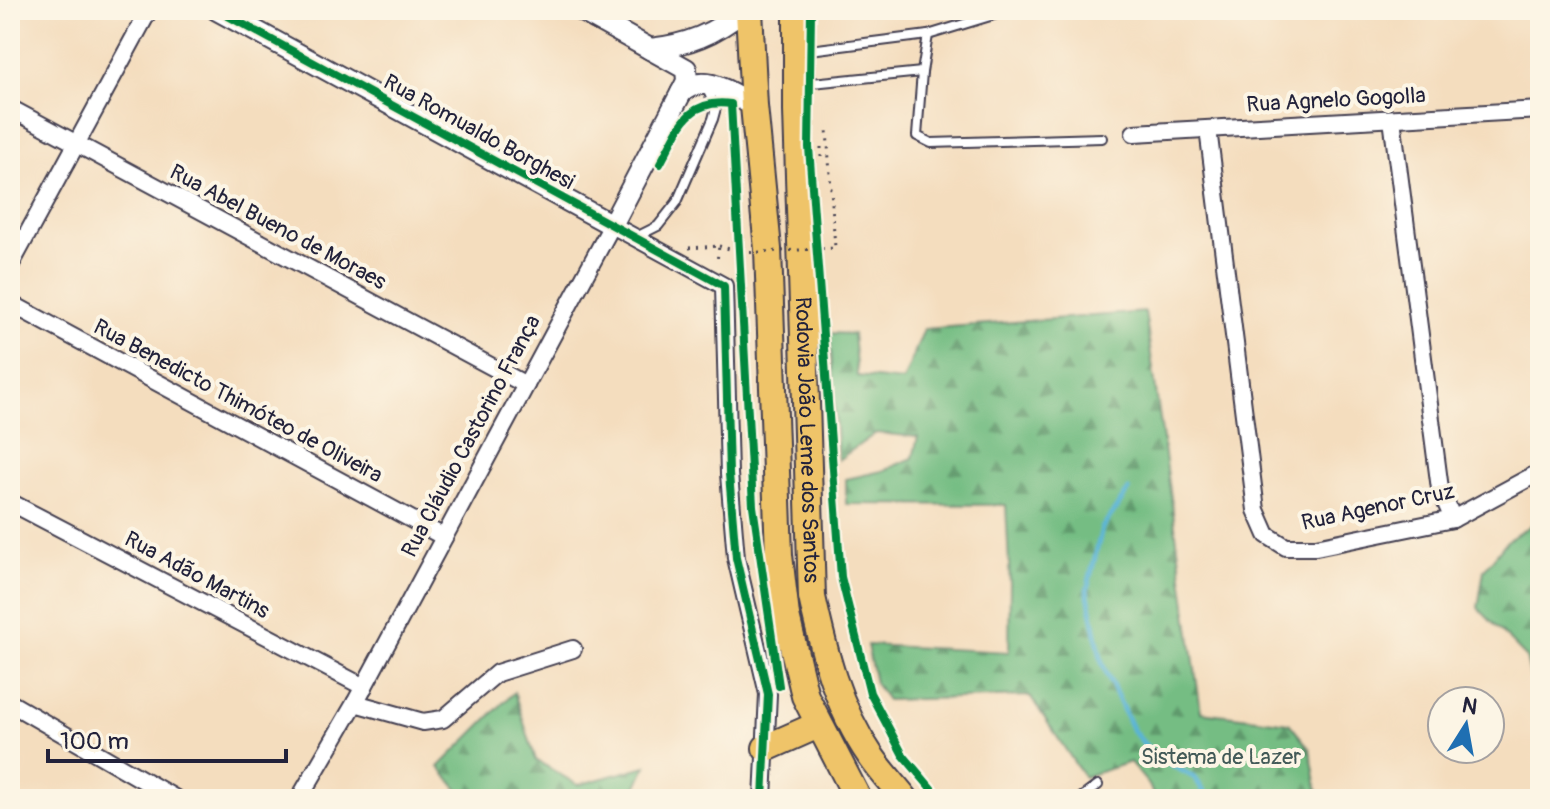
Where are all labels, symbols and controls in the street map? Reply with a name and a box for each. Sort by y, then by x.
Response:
street label: Rua Romualdo Borghesi [379,68,579,196]
street label: Rua Agnelo Gogolla [1246,81,1426,119]
street label: Rua Abel Bueno de Moraes [165,158,391,296]
street label: Rodovia João Leme dos Santos [789,296,826,583]
street label: Rua Cláudio Castorino França [395,310,547,562]
street label: Rua Benedicto Thimóteo de Oliveira [89,313,387,489]
street label: Rua Agenor Cruz [1299,477,1457,537]
street label: Rua Adão Martins [120,525,274,625]
north arrow [1426,685,1506,765]
text: N [1460,691,1480,722]
scale bar [48,713,286,763]
text: 100 m [60,727,129,756]
park label: Sistema de Lazer [1141,743,1301,771]

